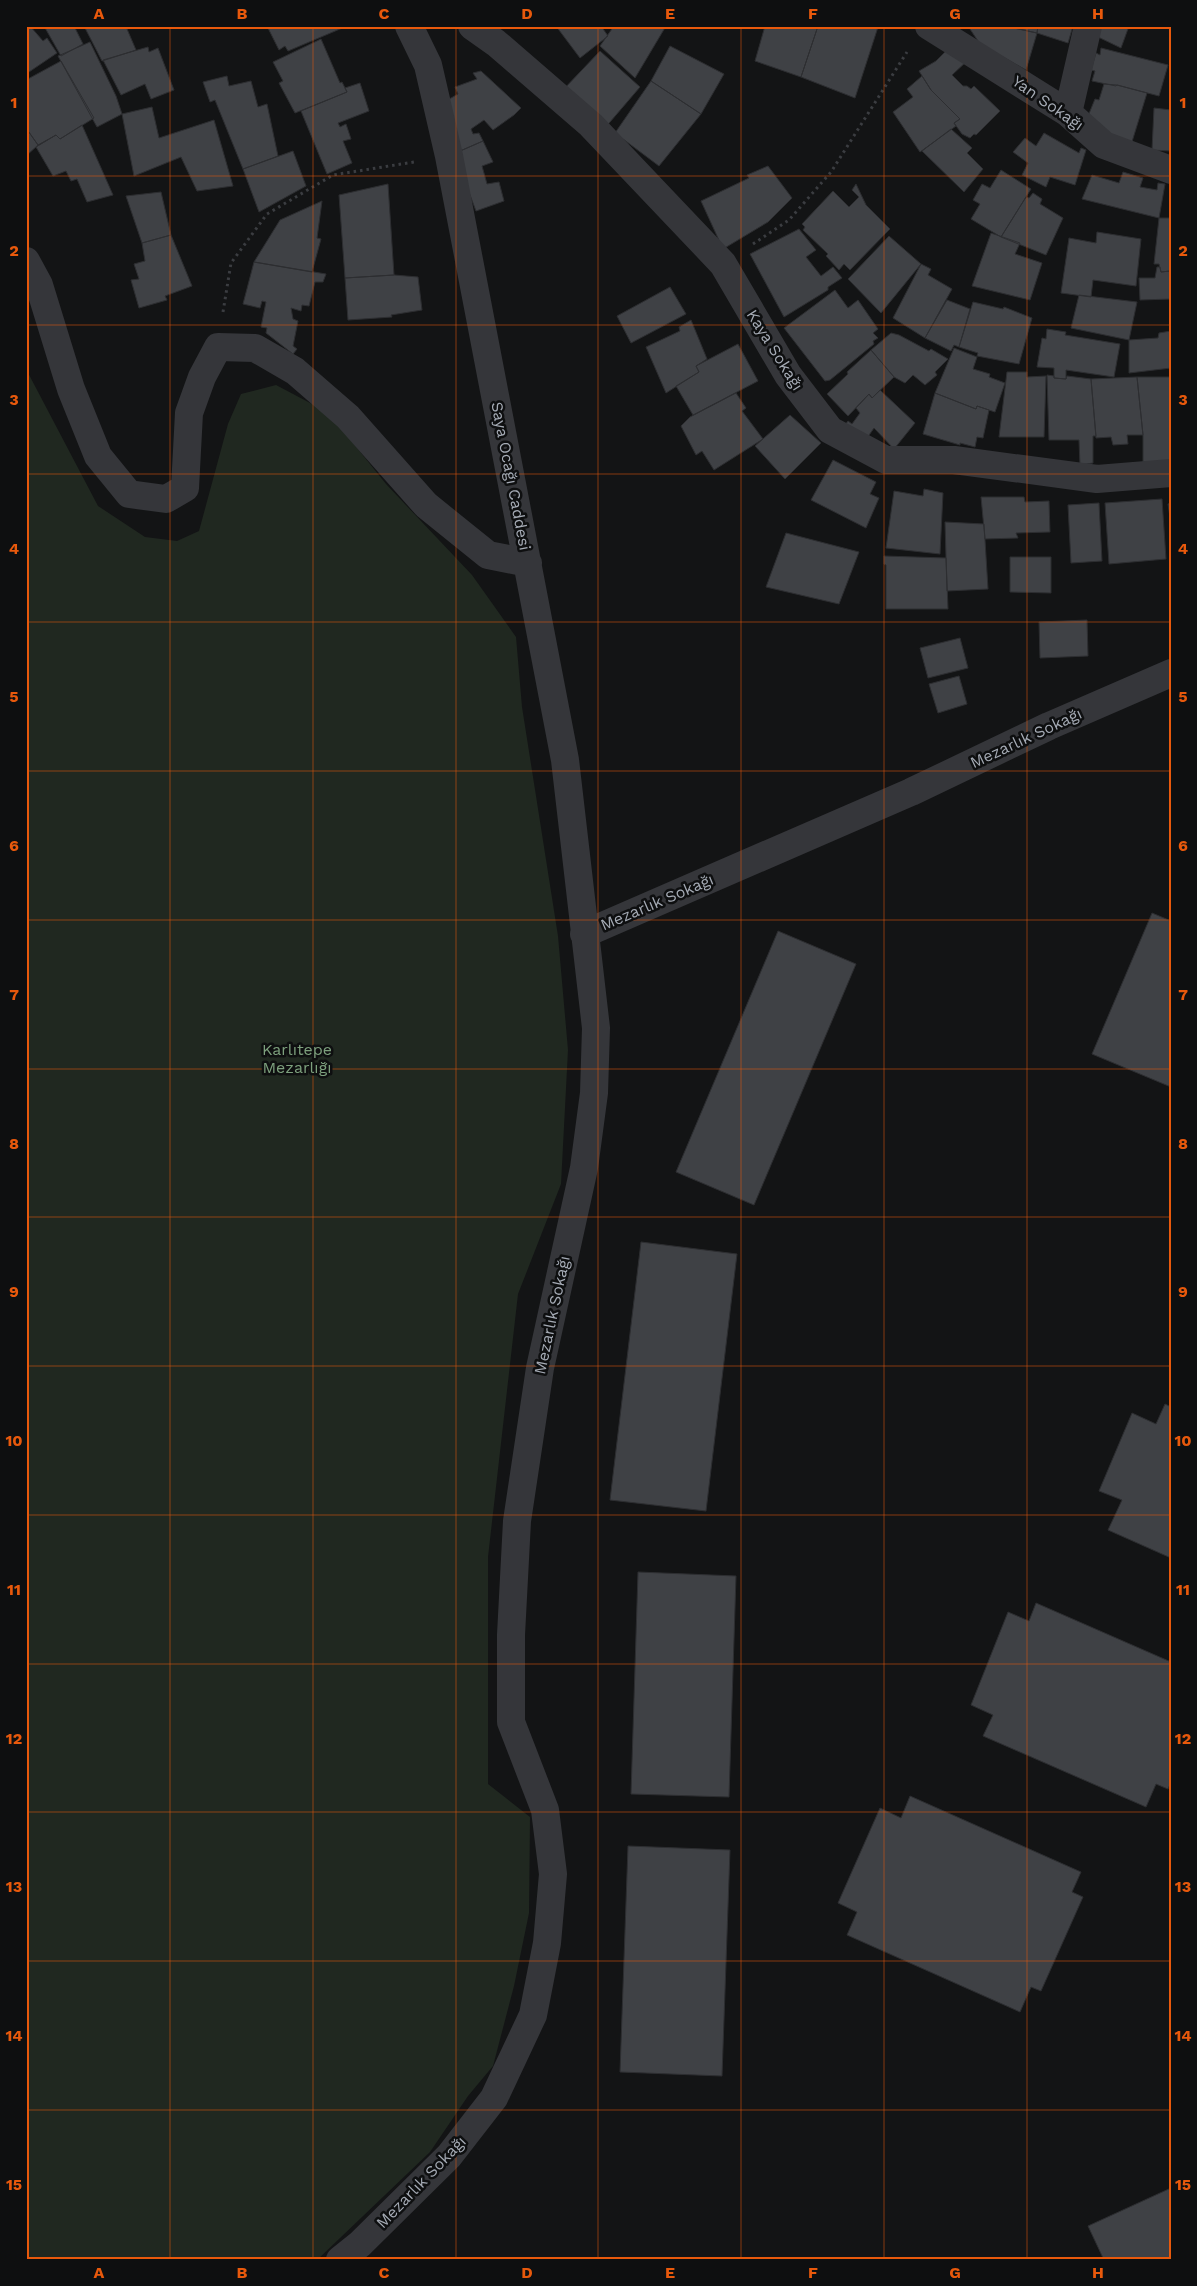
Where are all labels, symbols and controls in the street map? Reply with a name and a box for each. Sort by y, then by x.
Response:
text: A [94,4,105,23]
text: B [237,4,248,23]
text: C [379,4,390,23]
text: D [521,4,533,23]
text: E [665,4,675,23]
text: F [808,4,818,23]
text: G [949,4,961,23]
text: H [1092,4,1104,23]
street label: Yan Sokağı [1009,71,1087,135]
text: 1 [11,93,17,112]
text: 1 [1180,93,1186,112]
text: 2 [9,241,19,260]
text: 2 [1178,241,1188,260]
street label: Kaya Sokağı [743,306,807,394]
text: 3 [9,390,19,409]
text: 3 [1178,390,1188,409]
street label: Saya Ocağı Caddesi [487,400,535,552]
text: 4 [9,539,19,558]
text: 4 [1178,539,1188,558]
text: 5 [9,687,19,706]
text: 5 [1178,687,1188,706]
street label: Mezarlık Sokağı [967,704,1085,772]
text: 6 [9,836,19,855]
text: 6 [1178,836,1188,855]
street label: Mezarlık Sokağı [598,870,716,934]
text: 7 [9,985,19,1004]
text: 7 [1178,985,1188,1004]
park label: Karlıtepe Mezarlığı [262,1040,332,1077]
text: 8 [9,1134,19,1153]
text: 8 [1178,1134,1188,1153]
street label: Mezarlık Sokağı [530,1254,574,1376]
text: 9 [9,1282,19,1301]
text: 9 [1178,1282,1188,1301]
text: 10 [5,1431,23,1450]
text: 10 [1174,1431,1192,1450]
text: 11 [7,1580,21,1599]
text: 11 [1176,1580,1190,1599]
text: 12 [6,1729,22,1748]
text: 12 [1175,1729,1191,1748]
text: 13 [6,1877,22,1896]
text: 13 [1175,1877,1191,1896]
text: 14 [5,2026,23,2045]
text: 14 [1174,2026,1192,2045]
street label: Mezarlık Sokağı [372,2132,470,2232]
text: 15 [6,2175,22,2194]
text: 15 [1175,2175,1191,2194]
text: A [94,2263,105,2282]
text: B [237,2263,248,2282]
text: C [379,2263,390,2282]
text: D [521,2263,533,2282]
text: E [665,2263,675,2282]
text: F [808,2263,818,2282]
text: G [949,2263,961,2282]
text: H [1092,2263,1104,2282]

